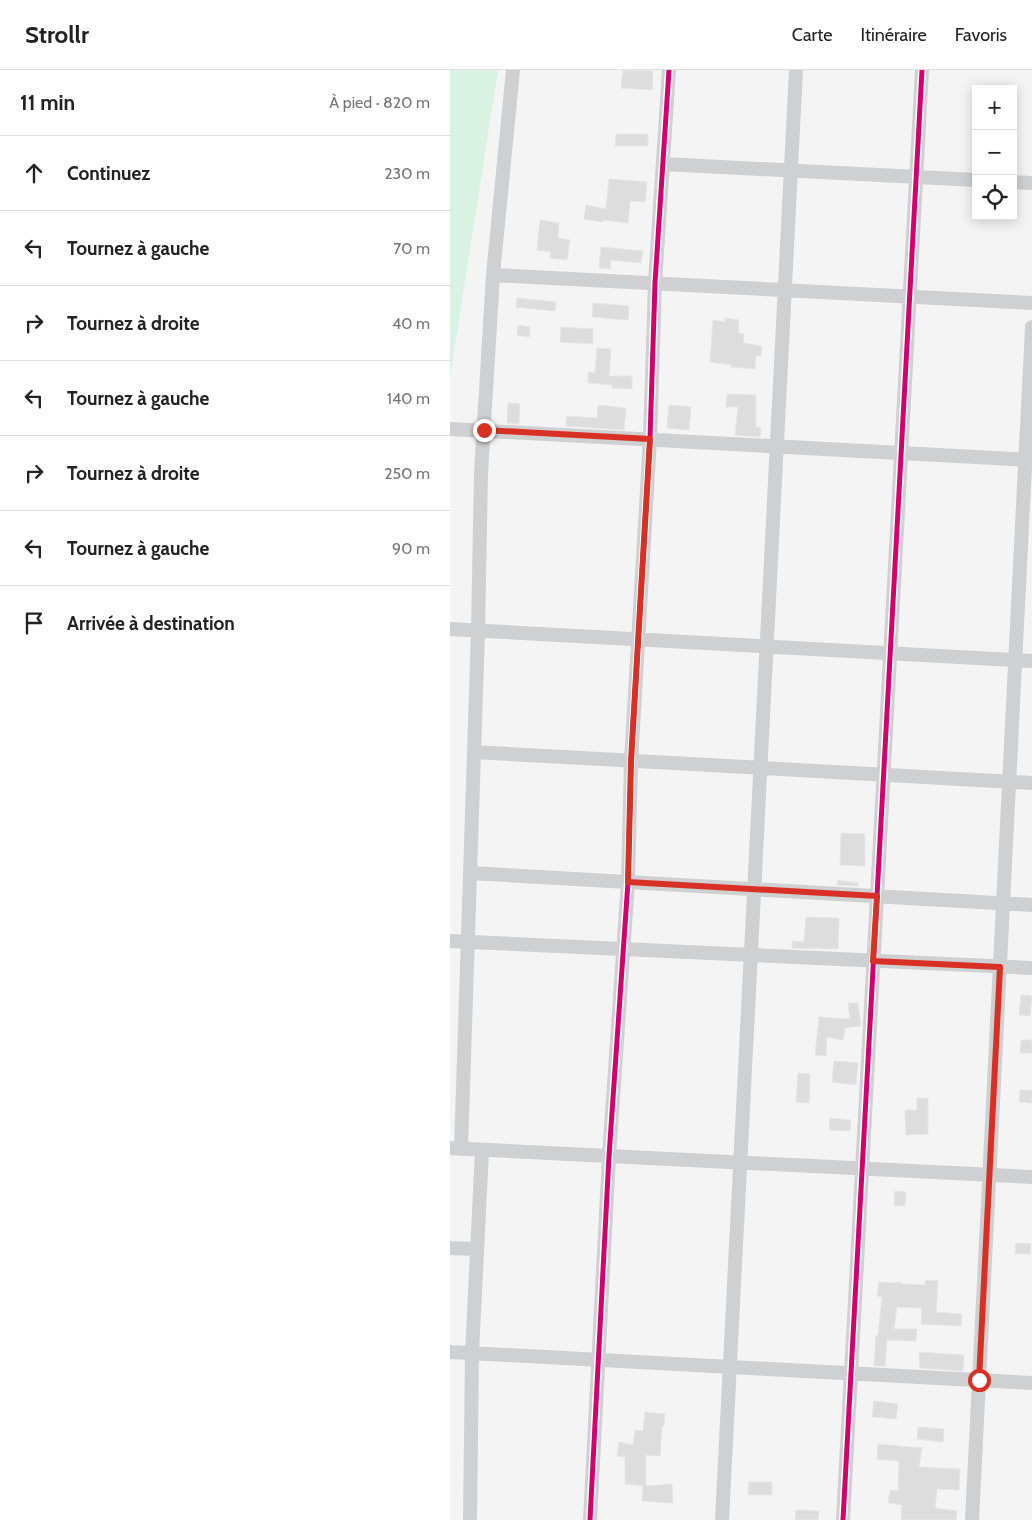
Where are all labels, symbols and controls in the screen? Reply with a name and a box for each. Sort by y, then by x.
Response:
text: Strollr [25,20,89,49]
text: Carte [792,24,832,46]
text: Itinéraire [860,24,927,46]
text: Favoris [955,24,1007,46]
map controls [972,85,1017,220]
button: + [972,85,1017,130]
text: 11 min [20,90,75,115]
text: À pied · 820 m [329,93,430,112]
button: − [972,130,1017,175]
icon: ahead [20,159,48,187]
text: Continuez [67,162,150,185]
text: 230 m [384,164,430,183]
button: locate [972,175,1017,220]
icon: left [20,234,48,262]
text: Tournez à gauche [67,237,209,260]
text: 70 m [393,239,430,258]
icon: right [20,309,48,337]
text: Tournez à droite [67,312,200,335]
text: 40 m [392,314,430,333]
icon: left [20,384,48,412]
text: Tournez à gauche [67,387,209,410]
text: 140 m [387,389,430,408]
route end [473,419,496,442]
icon: right [20,459,48,487]
text: Tournez à droite [67,462,200,485]
text: 250 m [384,464,430,483]
icon: left [20,534,48,562]
text: Tournez à gauche [67,537,209,560]
text: 90 m [392,539,430,558]
icon: arrive [20,609,48,637]
text: Arrivée à destination [67,612,235,635]
route start [968,1369,991,1392]

